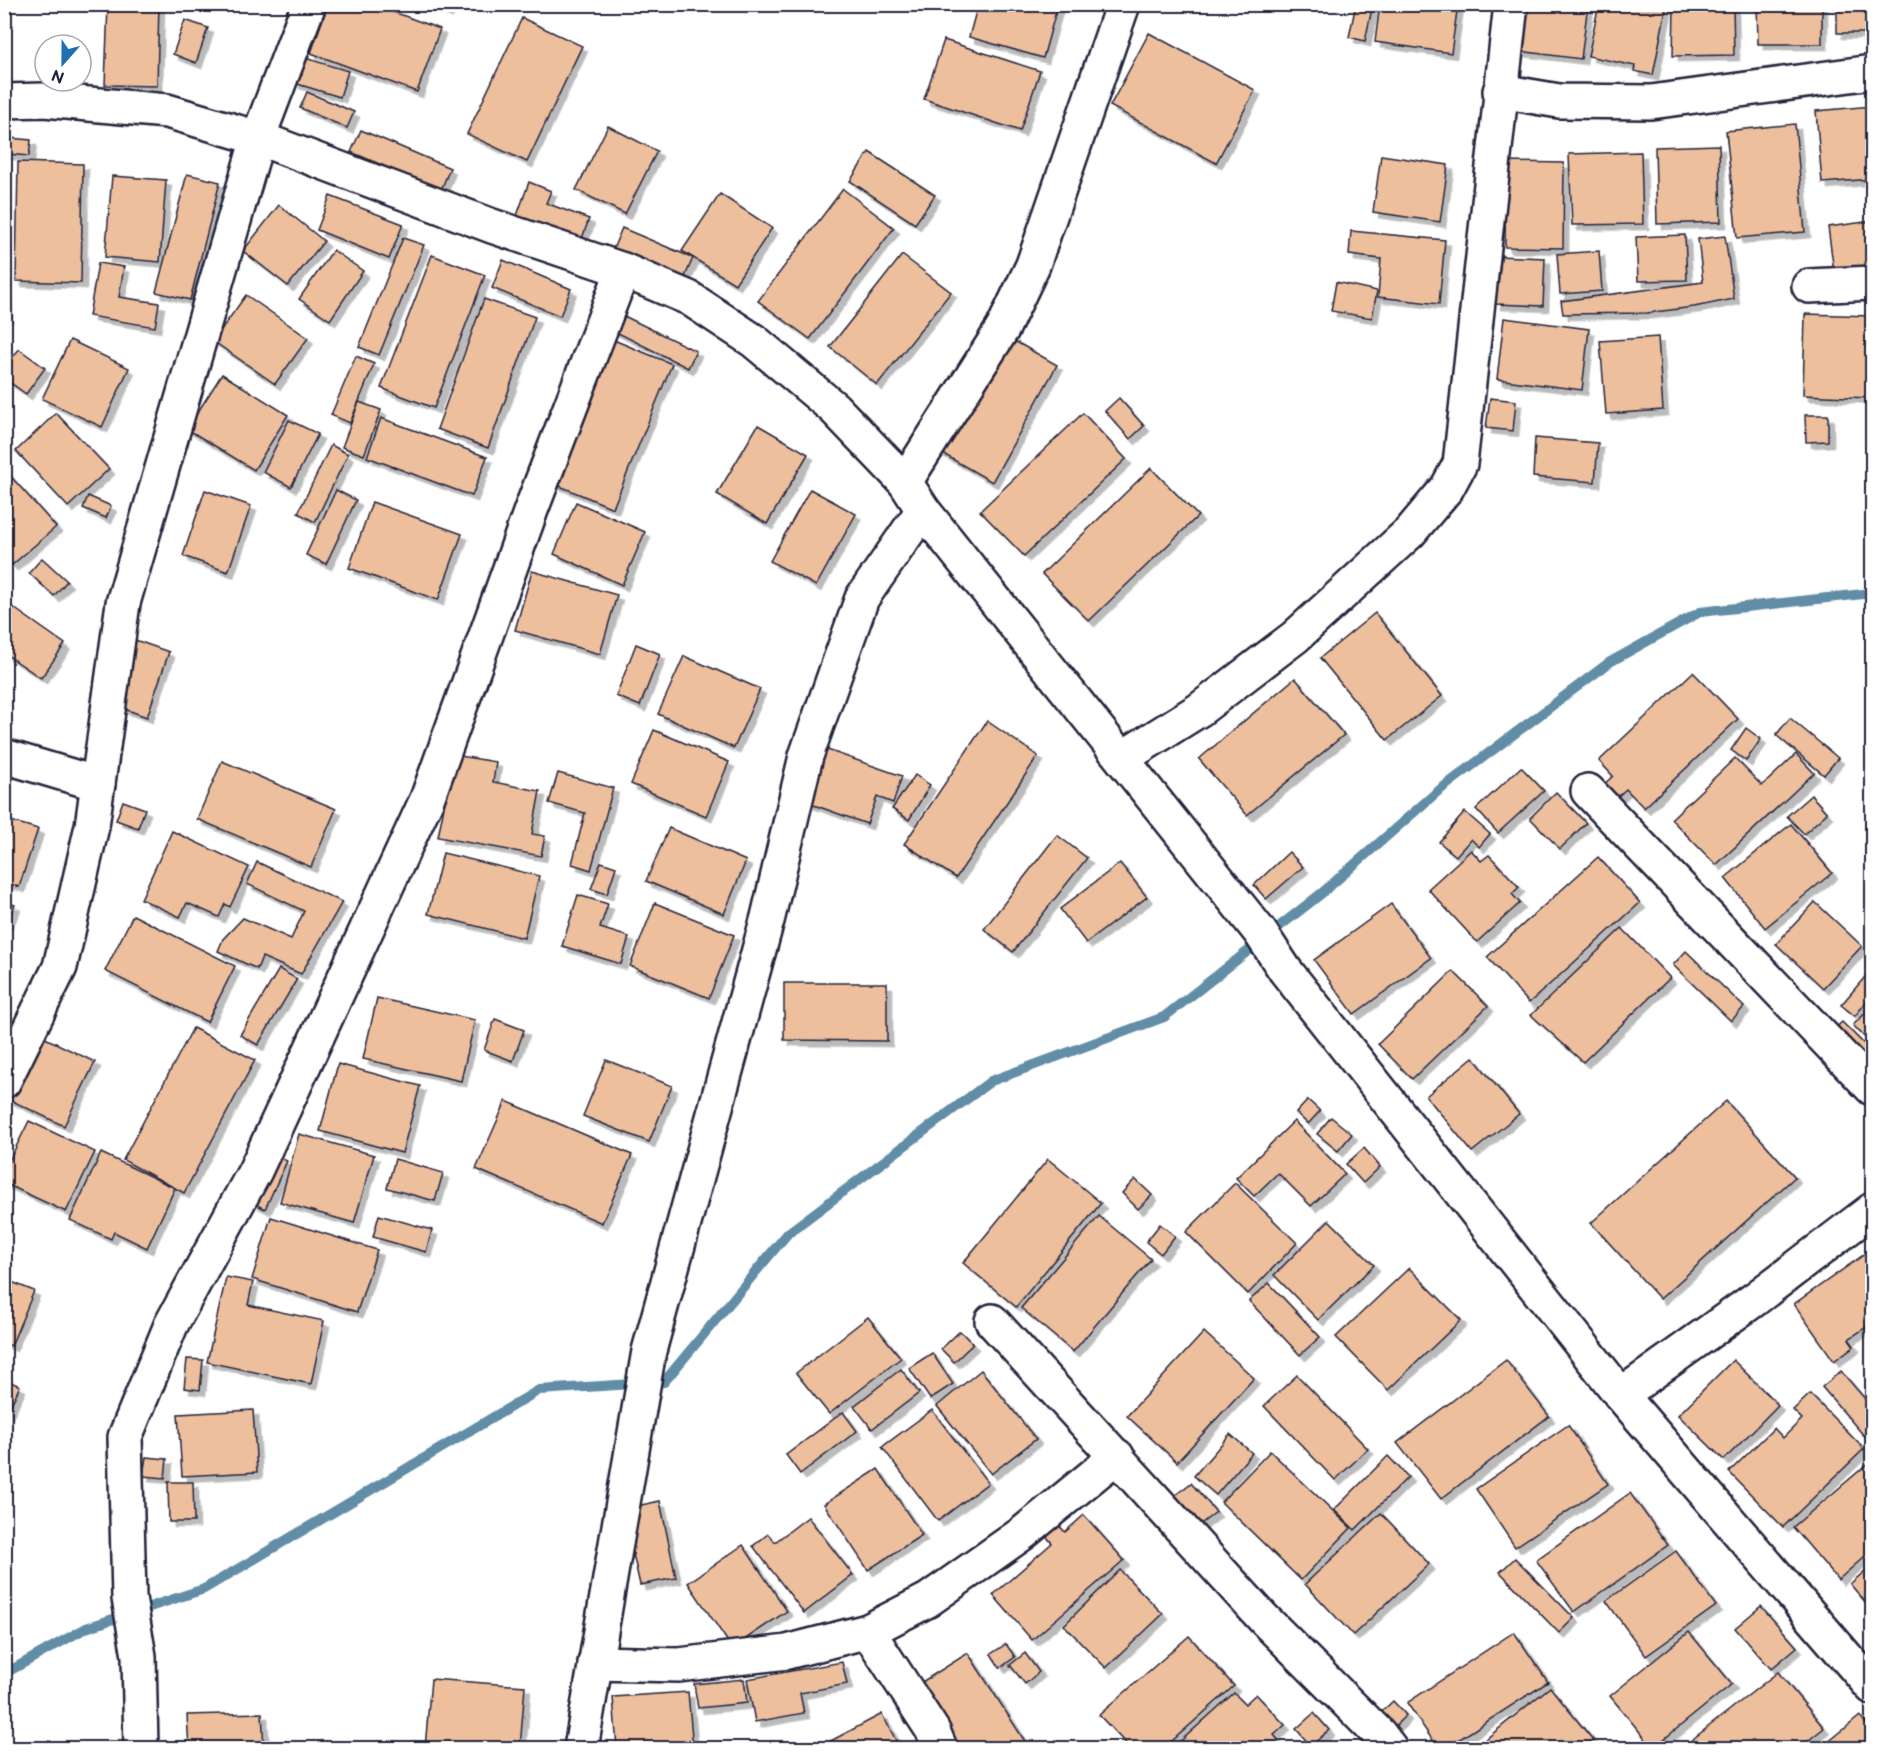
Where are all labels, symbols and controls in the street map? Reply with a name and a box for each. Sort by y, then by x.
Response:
north arrow [33,33,93,93]
text: N [49,65,67,87]

